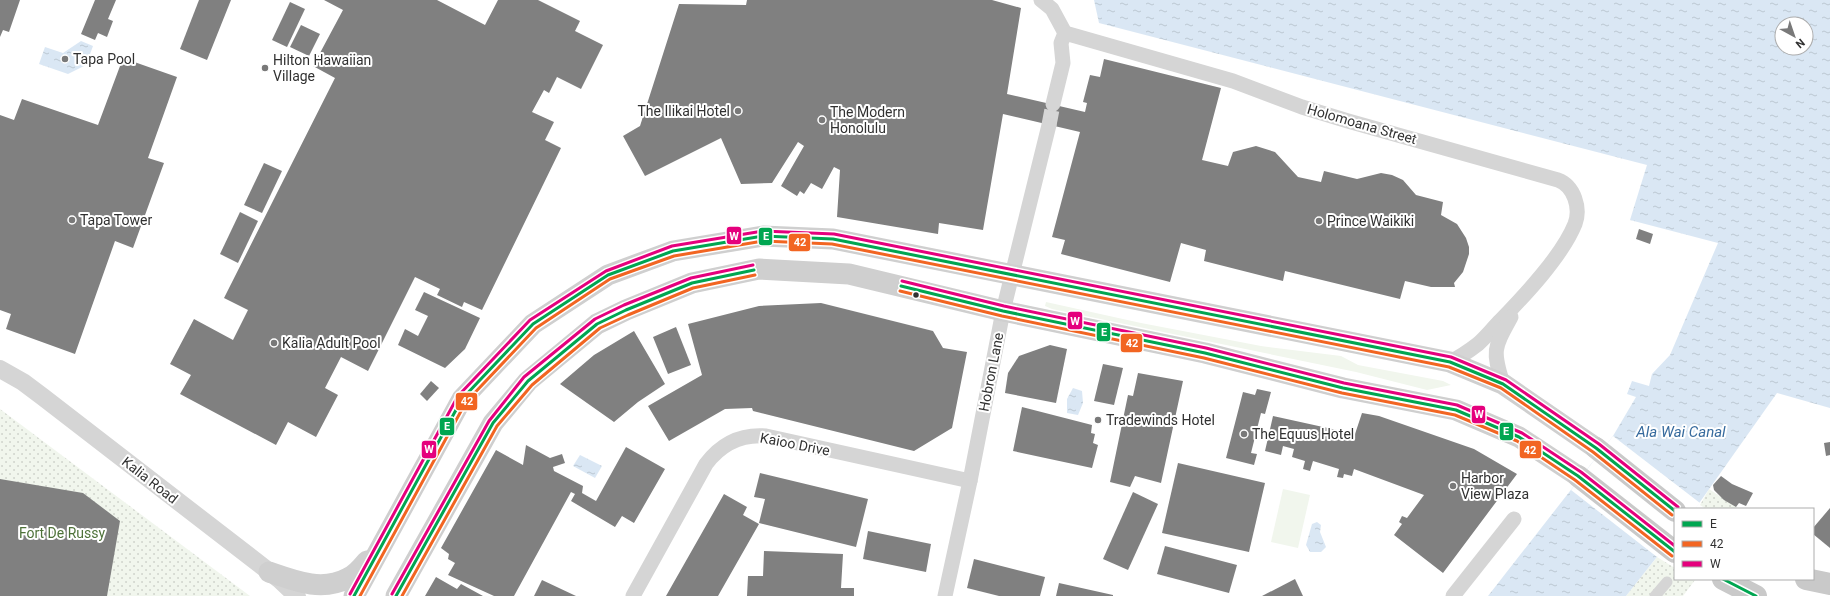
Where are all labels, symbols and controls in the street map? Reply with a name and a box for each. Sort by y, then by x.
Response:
north arrow [1774,16,1814,56]
text: N [1793,36,1807,51]
place label: Tapa Pool [73,51,135,67]
place label: Hilton Hawaiian Village [273,52,371,84]
marker: Tapa Pool [60,54,70,64]
marker: Hilton Hawaiian Village [260,63,270,73]
street label: Holomoana Street [1305,101,1419,147]
place label: The Ilikai Hotel [637,103,730,119]
place label: The Modern Honolulu [830,104,905,136]
marker: The Ilikai Hotel [733,106,743,116]
marker: The Modern Honolulu [817,115,827,125]
place label: Tapa Tower [80,212,152,228]
place label: Prince Waikiki [1327,213,1414,229]
marker: Tapa Tower [67,215,77,225]
marker: Prince Waikiki [1314,216,1324,226]
line badge: W [726,226,742,245]
line badge: E [758,227,773,246]
text: W [729,230,739,243]
text: E [763,230,769,243]
line badge: 42 [788,233,811,252]
text: 42 [794,236,806,249]
unlabelled marker [911,290,921,300]
line badge: W [1067,311,1083,330]
text: W [1070,315,1080,328]
line badge: E [1096,322,1111,342]
text: E [1101,326,1107,339]
street label: Hobron Lane [976,331,1006,413]
line badge: 42 [1120,333,1143,353]
place label: Kalia Adult Pool [282,335,381,351]
text: 42 [1126,337,1138,350]
marker: Kalia Adult Pool [269,338,279,348]
line badge: 42 [455,392,478,411]
text: 42 [461,395,473,408]
line badge: W [1471,405,1486,424]
text: W [1474,408,1484,421]
place label: Tradewinds Hotel [1106,412,1215,428]
marker: Tradewinds Hotel [1093,415,1103,425]
line badge: E [439,417,455,436]
text: E [444,420,450,433]
line badge: E [1499,422,1514,441]
water label: Ala Wai Canal [1635,423,1726,441]
text: E [1503,425,1509,438]
place label: The Equus Hotel [1252,426,1354,442]
street label: Kaioo Drive [759,429,831,459]
marker: The Equus Hotel [1239,429,1249,439]
line badge: W [421,440,437,459]
line badge: 42 [1519,440,1542,459]
text: W [424,443,434,456]
text: 42 [1524,444,1536,457]
street label: Kalia Road [119,453,181,507]
place label: Harbor View Plaza [1461,470,1529,502]
marker: Harbor View Plaza [1448,481,1458,491]
legend [1674,508,1814,580]
text: E [1710,517,1717,531]
park label: Fort De Russy [19,525,105,541]
text: 42 [1710,537,1724,551]
text: W [1710,557,1721,571]

